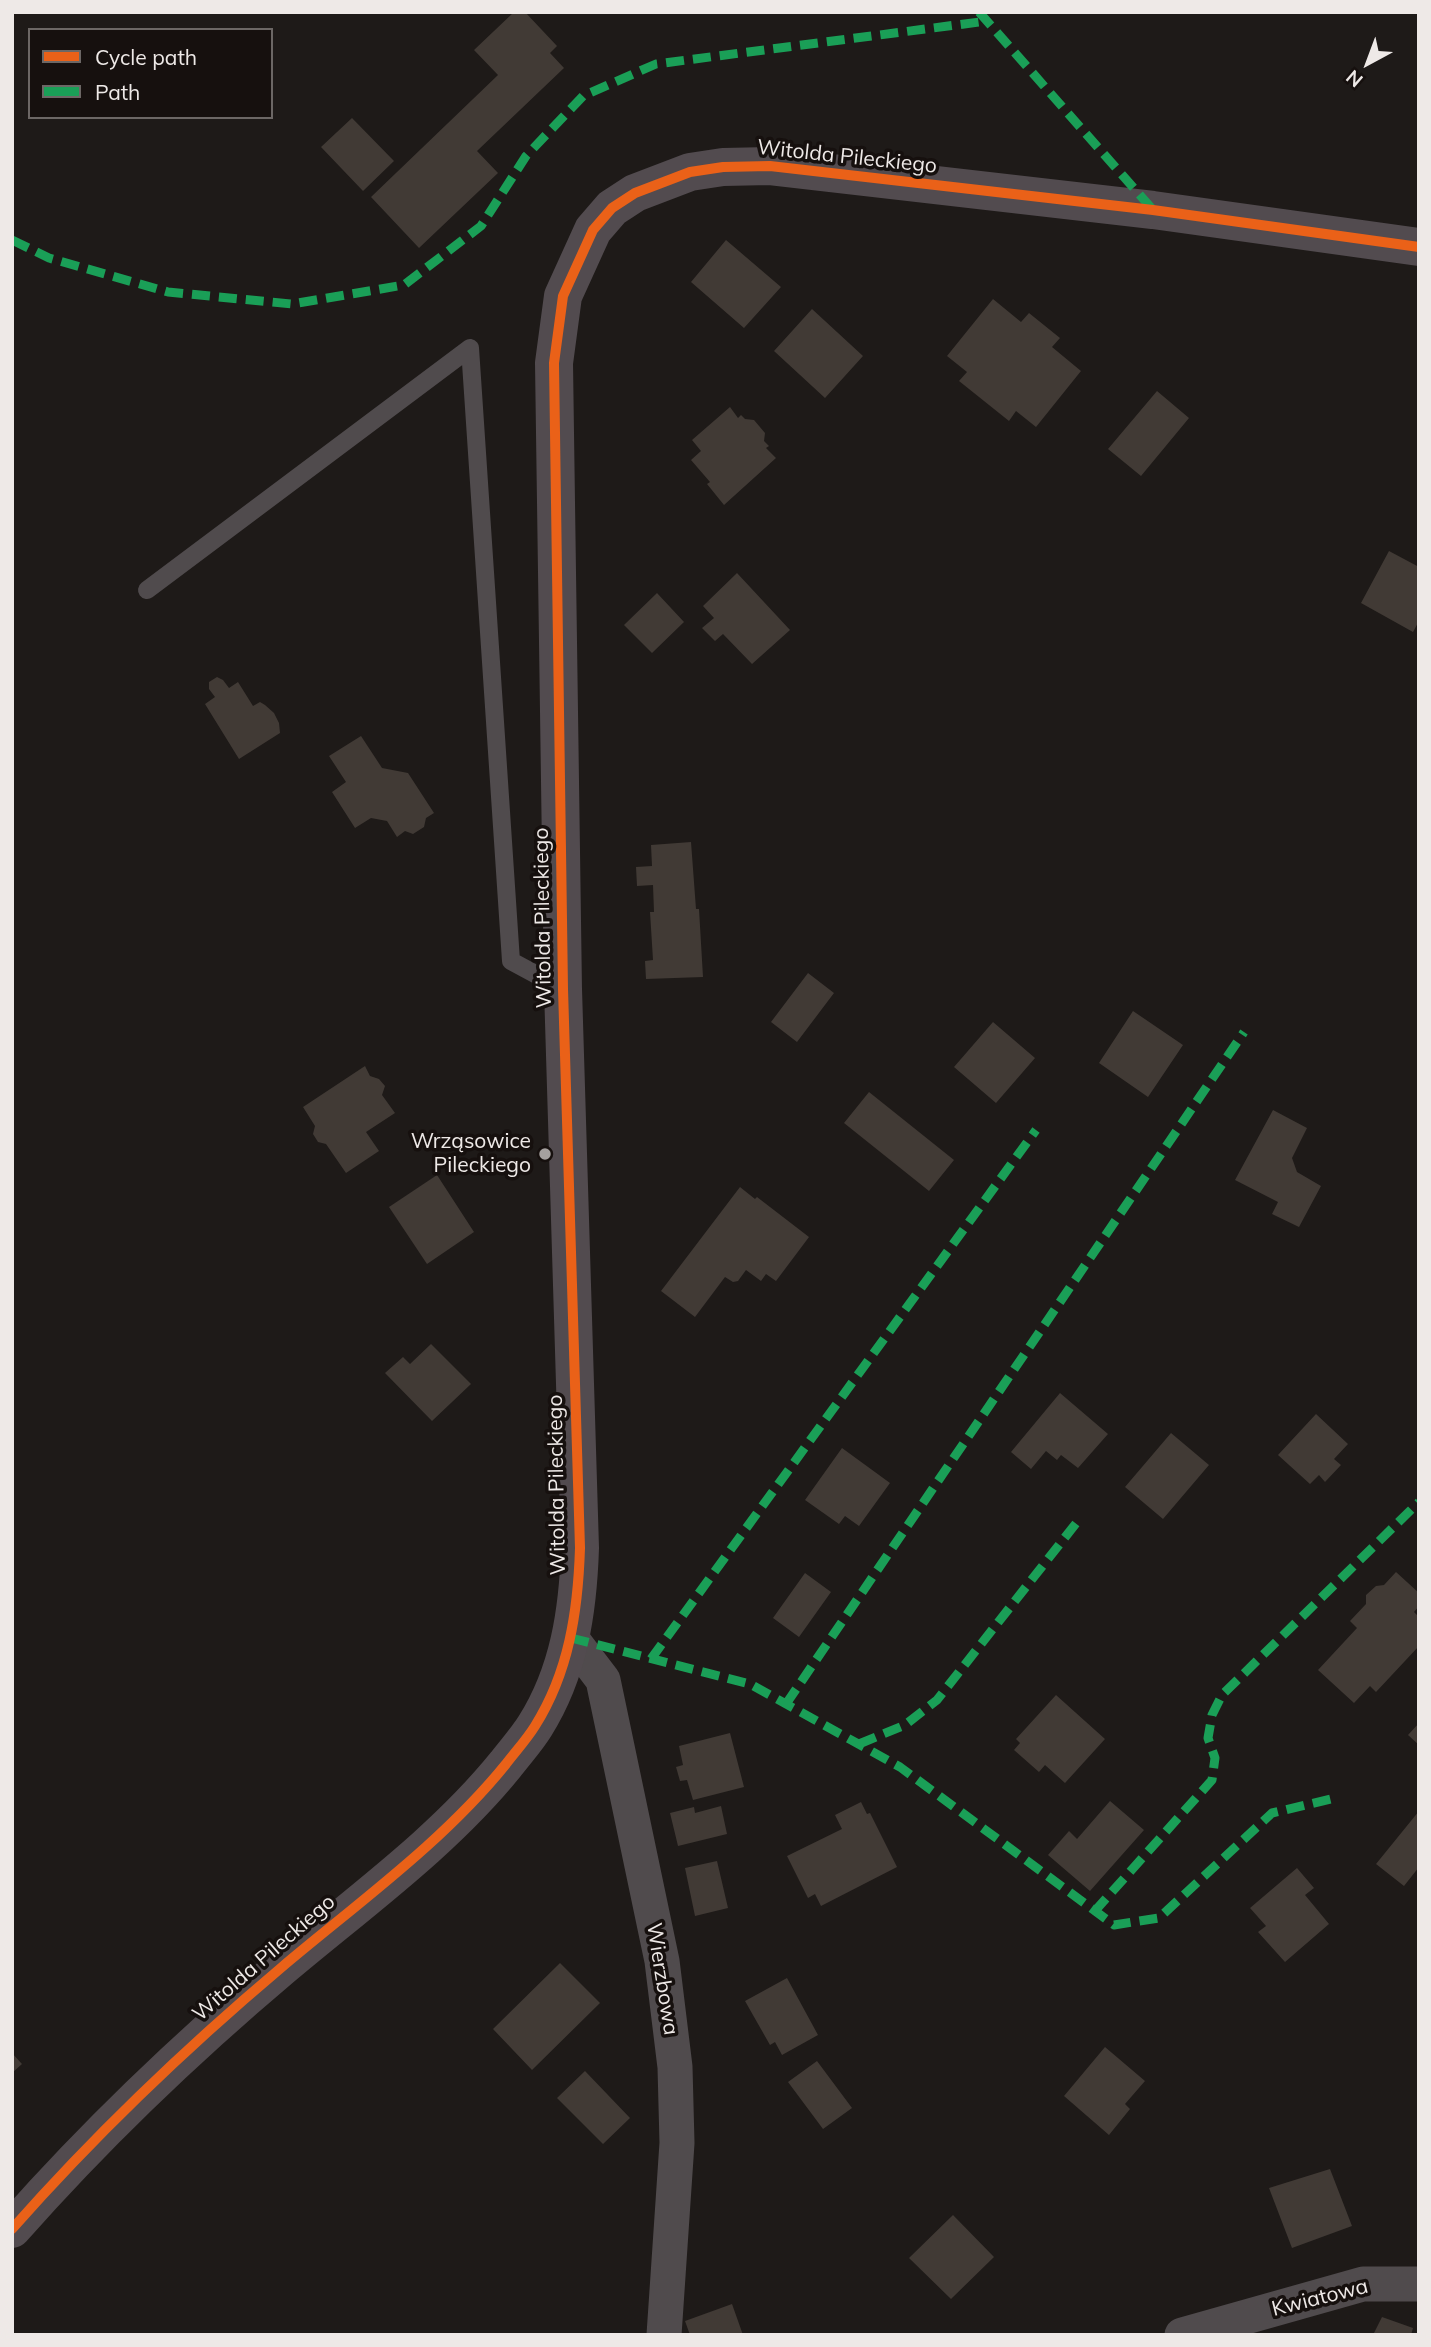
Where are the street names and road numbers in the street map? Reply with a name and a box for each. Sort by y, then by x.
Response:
street label: Witolda Pileckiego [756,135,938,179]
street label: Witolda Pileckiego [529,827,557,1009]
street label: Witolda Pileckiego [543,1394,571,1576]
street label: Witolda Pileckiego [188,1889,340,2027]
street label: Wierzbowa [641,1921,683,2037]
street label: Kwiatowa [1269,2274,1371,2322]

